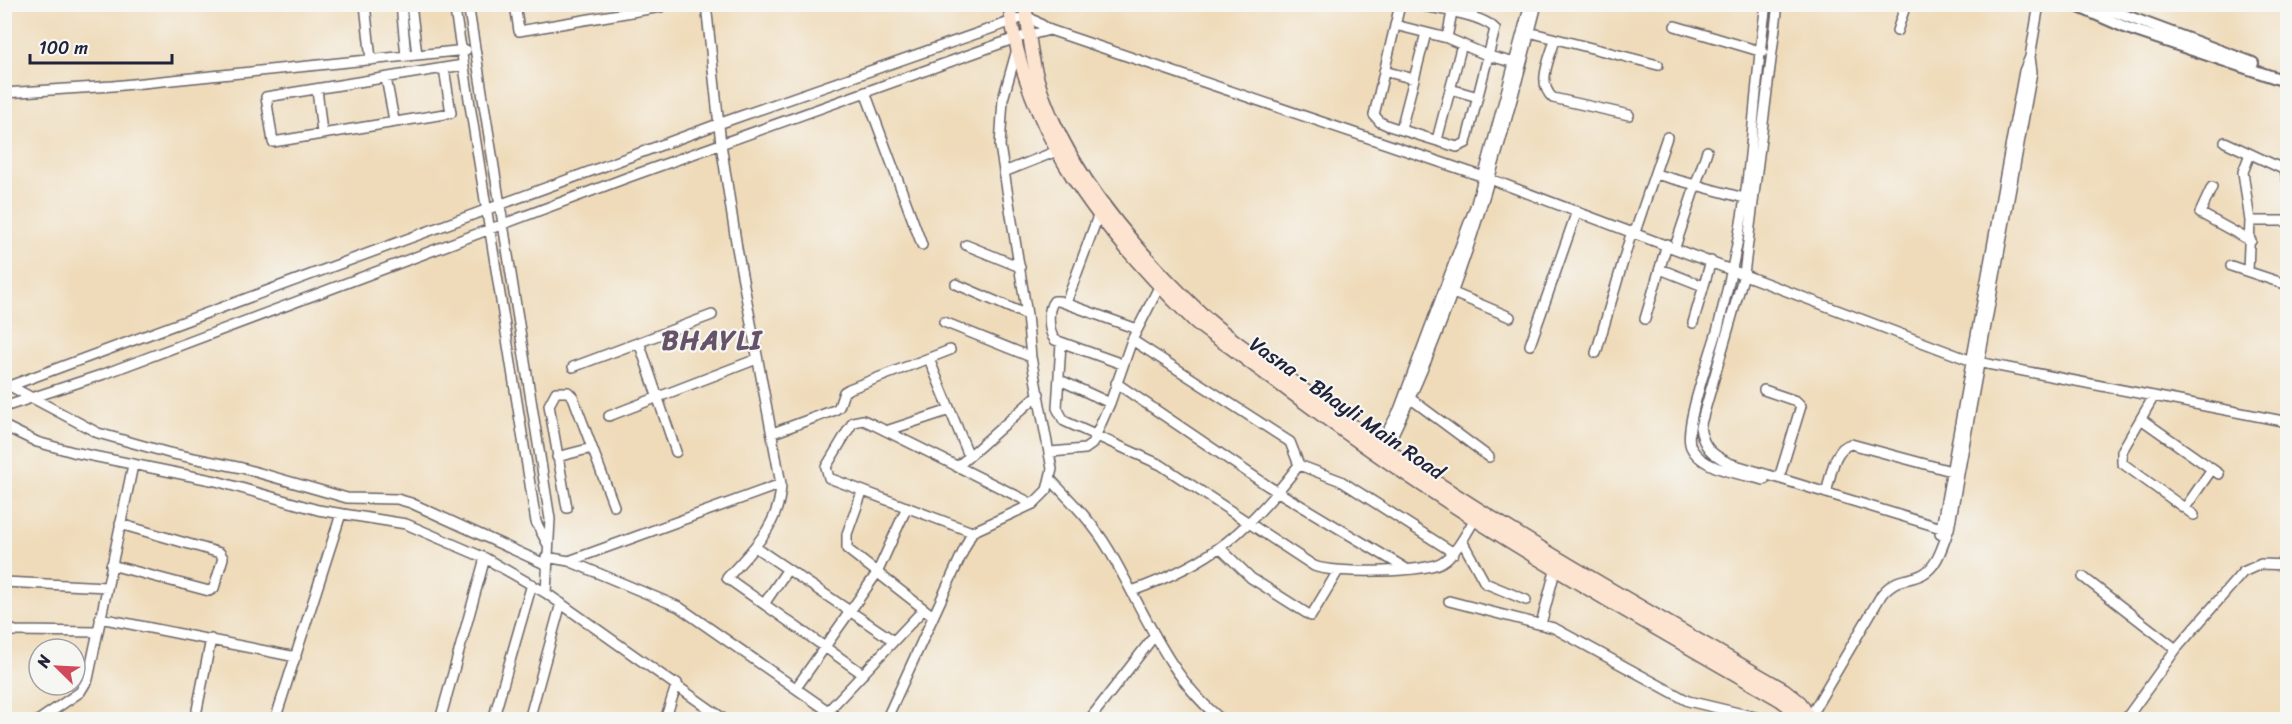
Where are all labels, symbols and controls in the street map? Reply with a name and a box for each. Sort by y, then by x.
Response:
scale bar [30,27,172,65]
text: 100 m [39,32,88,64]
district label: BHAYLI [661,316,763,364]
street label: Vasna - Bhayli Main Road [1241,326,1455,491]
north arrow [27,637,87,697]
text: N [28,649,60,673]

